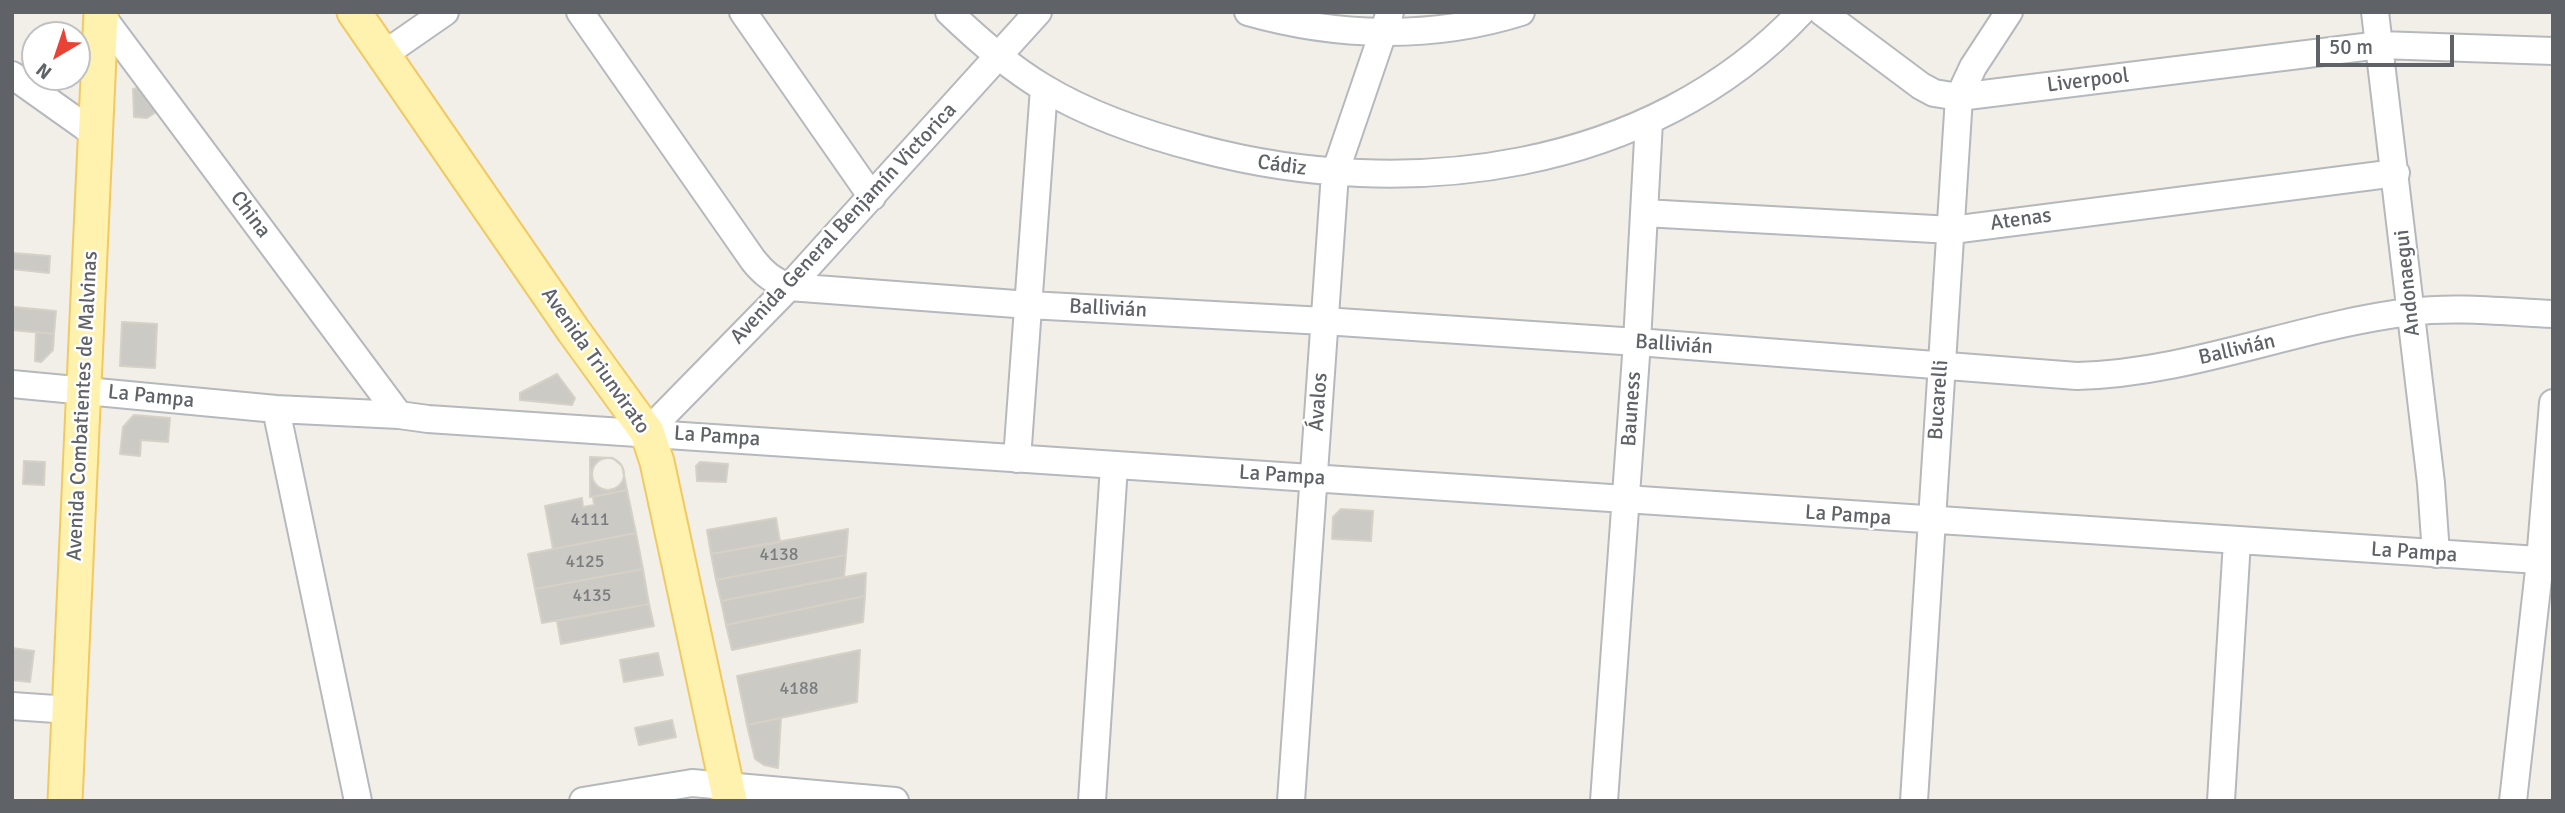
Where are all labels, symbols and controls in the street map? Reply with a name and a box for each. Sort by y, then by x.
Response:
north arrow [21,21,91,91]
scale bar [2320,21,2458,65]
text: 50 m [2329,34,2373,60]
text: N [31,57,57,84]
street label: Liverpool [2045,63,2131,99]
street label: Avenida General Benjamín Victorica [725,98,963,350]
street label: Cádiz [1256,150,1308,182]
street label: China [224,187,276,243]
street label: Atenas [1989,203,2053,237]
street label: Andonaegui [2390,228,2426,338]
street label: Avenida Combatientes de Malvinas [62,250,104,562]
street label: Avenida Triunvirato [535,283,655,439]
street label: Ballivián [1068,294,1148,324]
street label: Ballivián [2196,329,2278,371]
street label: Ballivián [1634,330,1714,360]
street label: Bucarelli [1924,359,1954,441]
street label: Bauness [1617,371,1647,447]
street label: Ávalos [1304,372,1334,432]
street label: La Pampa [107,380,195,414]
street label: La Pampa [673,421,761,453]
street label: La Pampa [1238,460,1326,492]
street label: La Pampa [1804,500,1892,532]
house number: 4111 [571,509,609,531]
street label: La Pampa [2370,537,2458,569]
house number: 4138 [760,544,798,566]
house number: 4125 [566,551,604,573]
house number: 4135 [573,585,611,607]
house number: 4188 [780,678,818,700]

